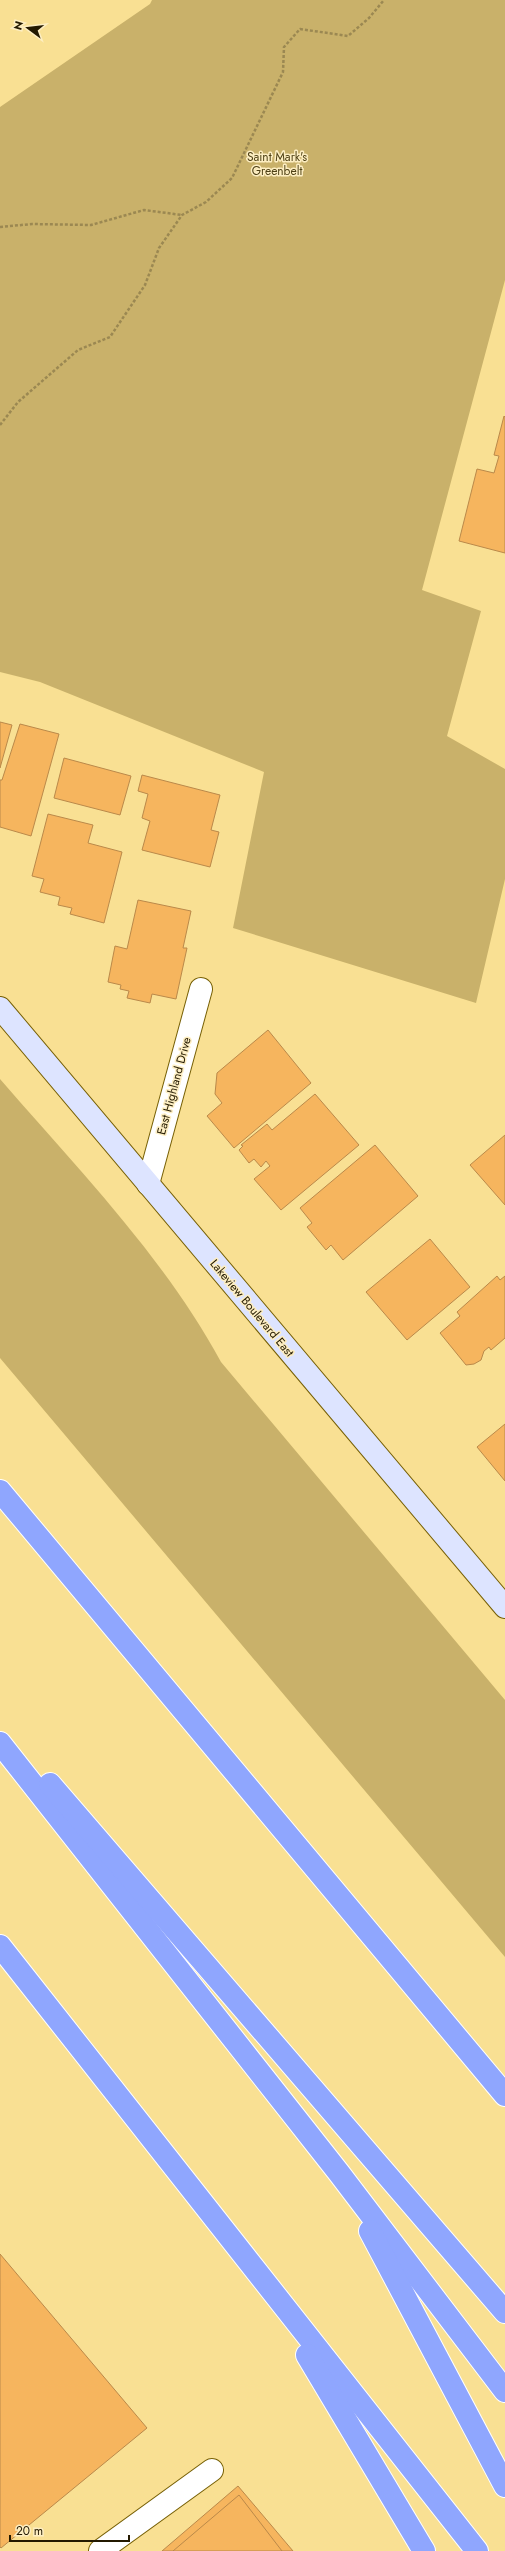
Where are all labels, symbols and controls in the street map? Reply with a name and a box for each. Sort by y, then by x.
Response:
north arrow [8,8,48,48]
text: N [9,19,27,32]
park label: Saint Mark's Greenbelt [247,148,307,180]
street label: East Highland Drive [152,1035,196,1137]
street label: Lakeview Boulevard East [206,1255,298,1361]
scale bar [10,2517,129,2543]
text: 20 m [16,2522,43,2540]

